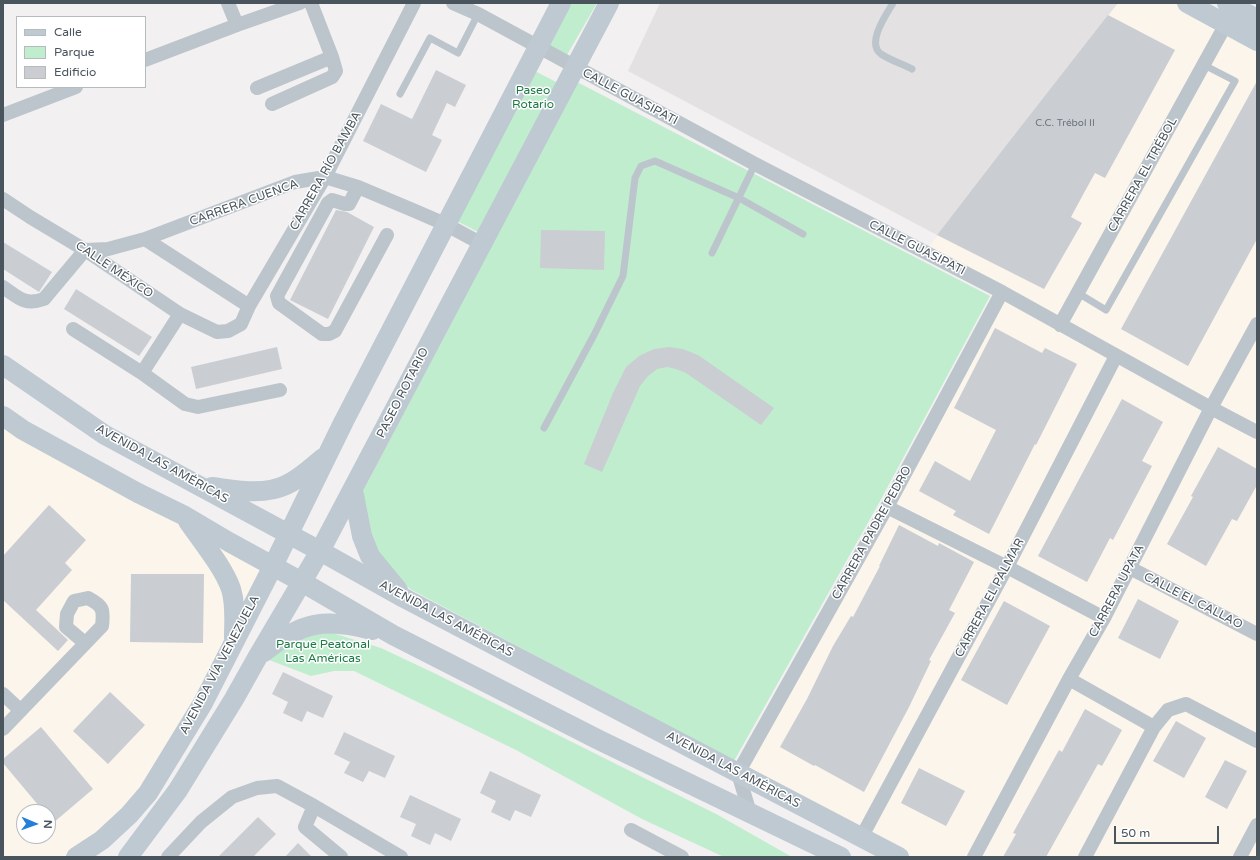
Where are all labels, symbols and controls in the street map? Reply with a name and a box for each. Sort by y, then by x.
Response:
legend [16,16,146,88]
text: Calle [54,25,82,39]
text: Parque [54,45,95,59]
text: Edificio [54,65,96,79]
street label: CALLE GUASIPATI [580,66,680,128]
park label: Paseo Rotario [512,84,554,112]
street label: CARRERA RÍO BAMBA [287,109,365,233]
street label: CARRERA EL TRÉBOL [1105,115,1181,235]
house number: C.C. Trébol II [1035,117,1095,129]
street label: CARRERA CUENCA [188,177,300,229]
street label: CALLE GUASIPATI [866,218,968,278]
street label: CALLE MÉXICO [72,239,156,301]
street label: PASEO ROTARIO [374,345,432,441]
street label: AVENIDA LAS AMÉRICAS [93,421,231,507]
street label: CARRERA PADRE PEDRO [829,464,915,602]
street label: CARRERA EL PALMAR [952,536,1028,660]
street label: CARRERA UPATA [1086,542,1148,640]
street label: CALLE EL CALLAO [1141,570,1245,632]
street label: AVENIDA LAS AMÉRICAS [377,578,515,660]
street label: AVENIDA VÍA VENEZUELA [177,593,263,737]
park label: Parque Peatonal Las Américas [276,638,370,666]
street label: AVENIDA LAS AMÉRICAS [664,729,802,811]
north arrow [16,804,56,844]
scale bar [1116,818,1221,844]
text: N [41,820,54,829]
text: 50 m [1121,826,1150,840]

